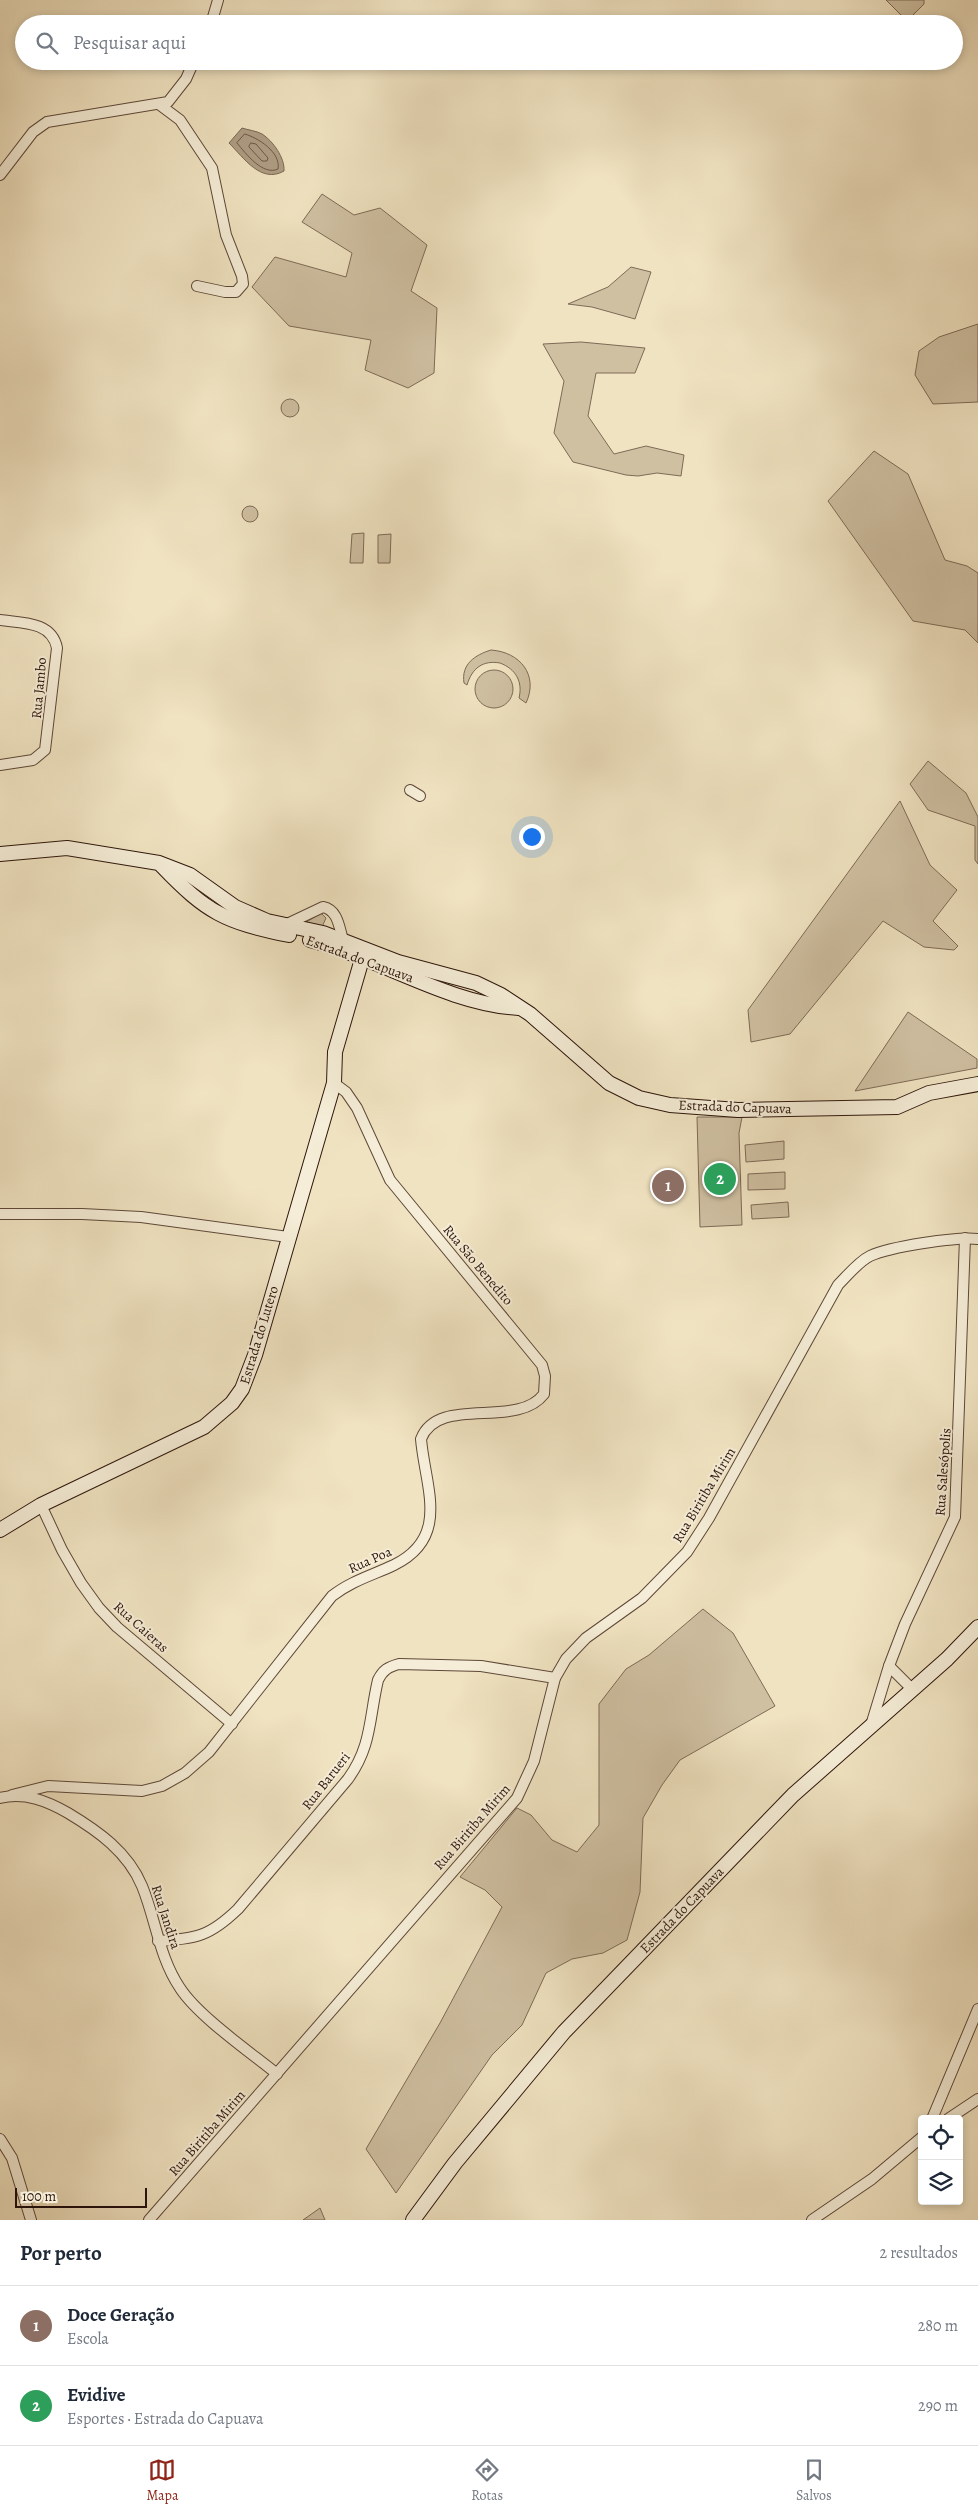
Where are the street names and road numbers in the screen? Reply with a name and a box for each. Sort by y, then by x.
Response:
street label: Rua Jambo [27,657,51,719]
street label: Estrada do Capuava [303,931,417,987]
street label: Estrada do Capuava [678,1096,792,1118]
street label: Rua São Benedito [439,1221,517,1309]
street label: Estrada do Lutero [235,1283,283,1387]
street label: Rua Salesópolis [930,1427,956,1517]
street label: Rua Biritiba Mirim [668,1443,740,1546]
street label: Rua Poa [345,1542,395,1578]
street label: Rua Caieras [109,1597,173,1657]
street label: Rua Barueri [297,1748,355,1814]
street label: Rua Biritiba Mirim [429,1780,515,1874]
street label: Estrada do Capuava [636,1862,729,1957]
street label: Rua Jandira [147,1882,185,1952]
street label: Rua Biritiba Mirim [164,2086,250,2180]

